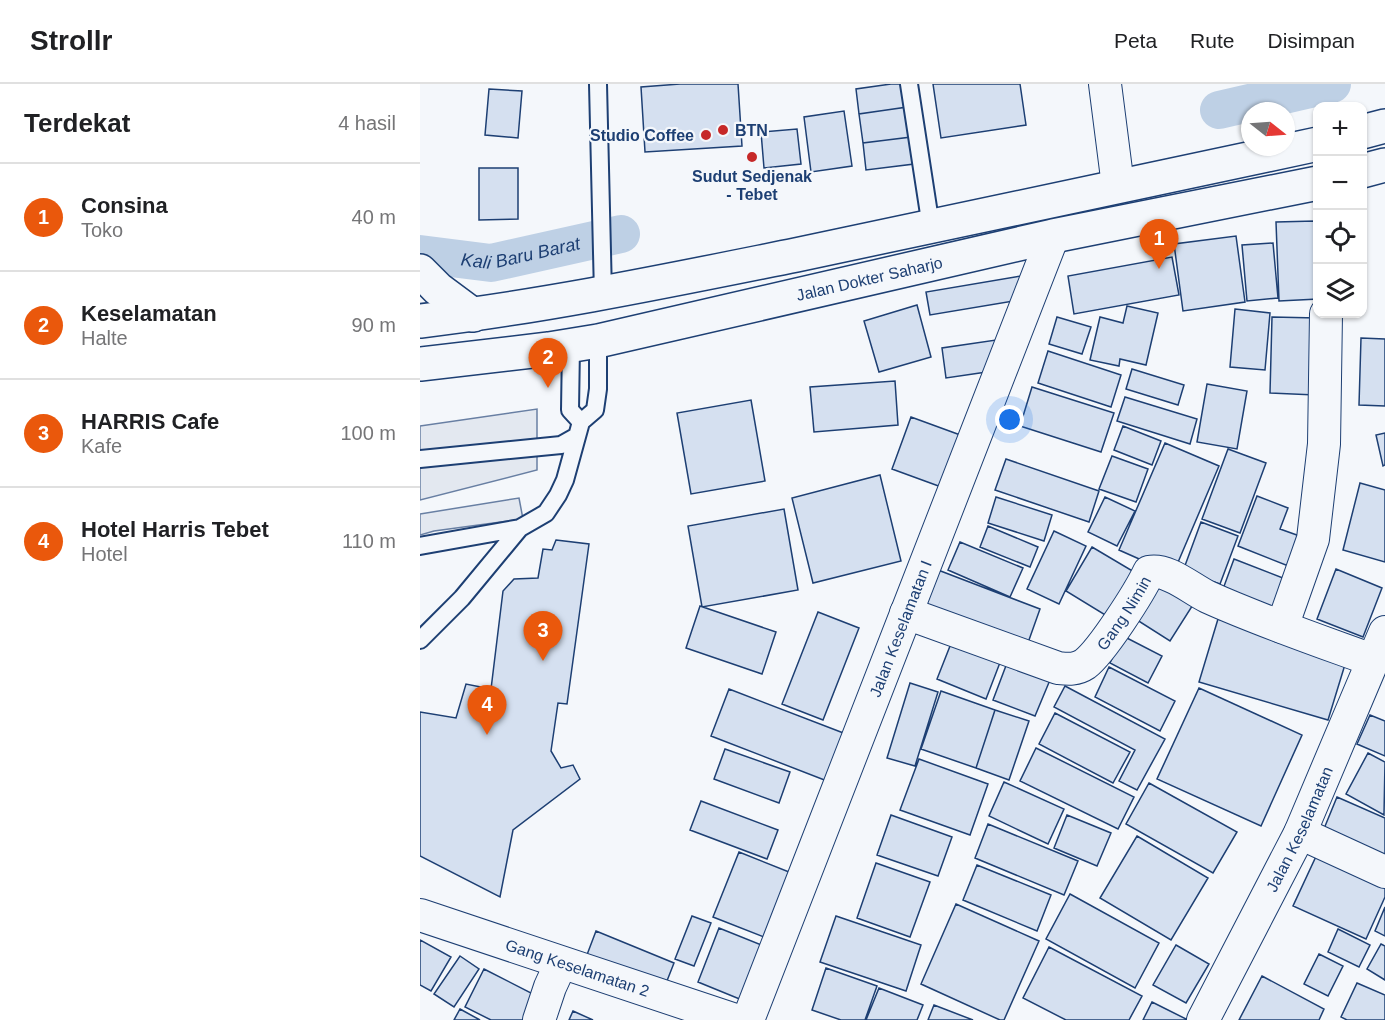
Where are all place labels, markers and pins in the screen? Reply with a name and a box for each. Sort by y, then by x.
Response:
place label: BTN [735,122,768,139]
marker: BTN [716,123,730,137]
place label: Studio Coffee [590,127,694,144]
marker: Studio Coffee [699,128,713,142]
marker: Sudut Sedjenak - Tebet [745,150,759,164]
place label: Sudut Sedjenak - Tebet [692,168,812,203]
pin: 1 [1140,220,1178,269]
pin: 2 [528,338,568,388]
pin: 3 [524,612,562,661]
pin: 4 [468,686,506,735]

